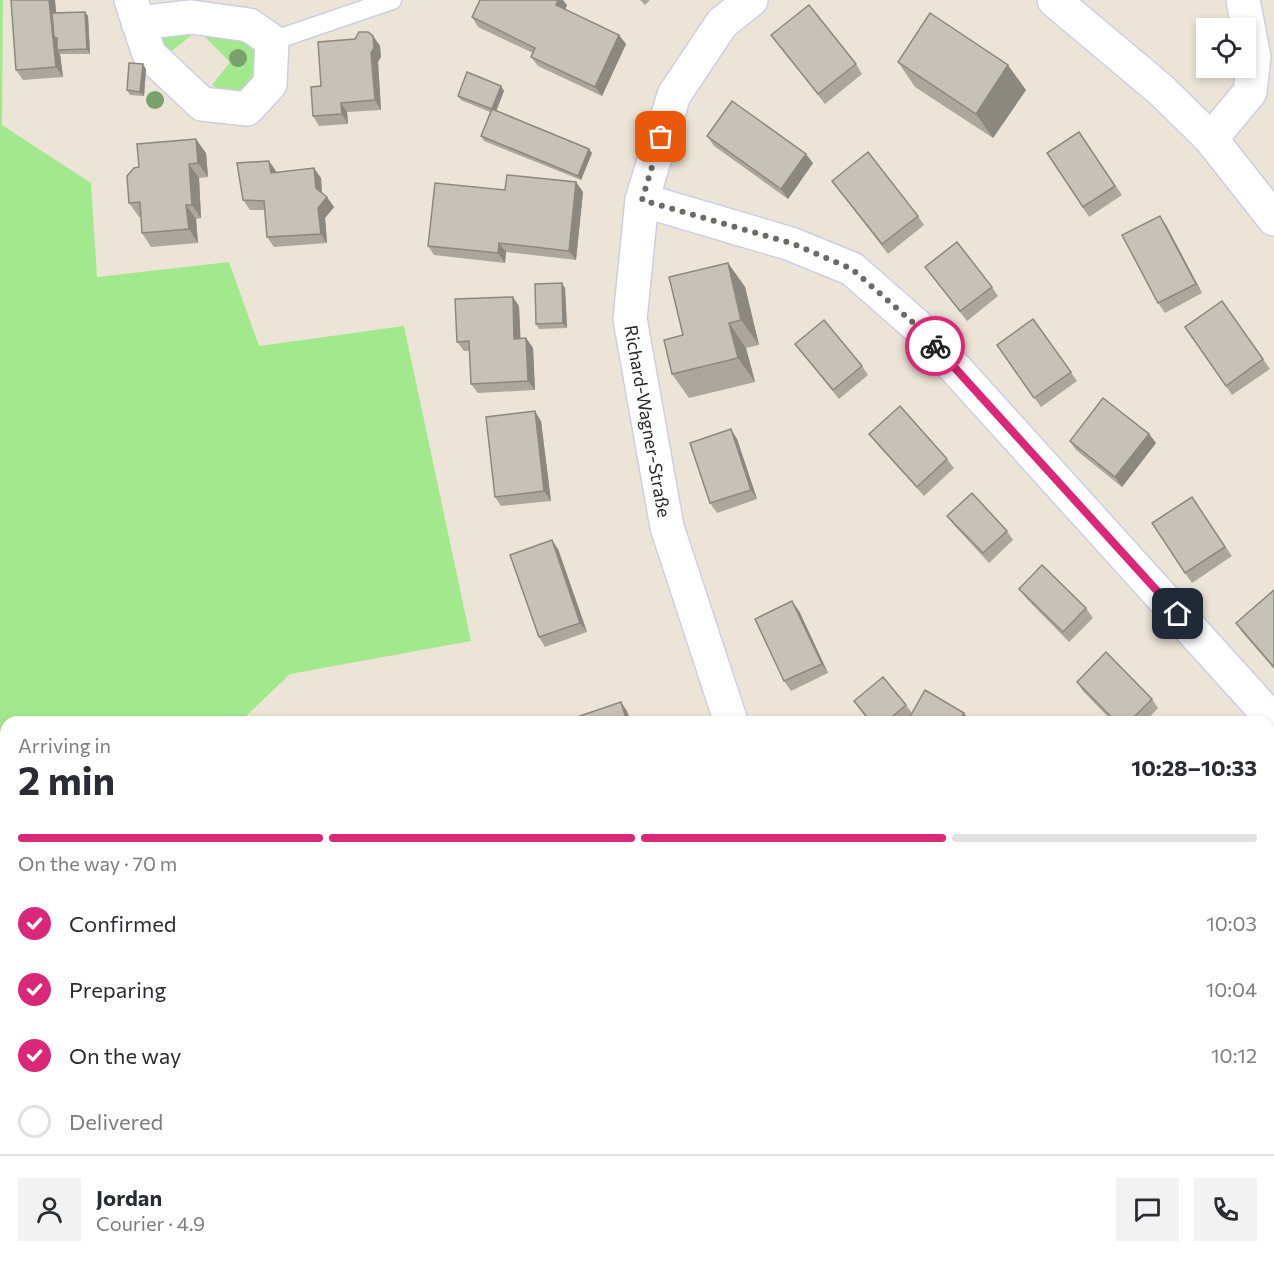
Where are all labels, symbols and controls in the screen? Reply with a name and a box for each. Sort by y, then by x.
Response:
map controls [1196,18,1256,78]
button: locate [1196,18,1256,78]
pin [635,111,686,162]
icon: bag [644,120,677,153]
courier [905,316,965,376]
street label: Richard-Wagner-Straße [620,323,676,519]
icon: bike [919,330,952,363]
pin [1152,588,1203,639]
icon: home [1161,597,1194,630]
text: Arriving in [18,733,111,757]
text: 10:28–10:33 [1131,754,1257,781]
text: 2 min [18,755,115,803]
text: On the way · 70 m [18,851,177,875]
icon: check [18,907,51,940]
text: Confirmed [69,910,176,937]
text: 10:03 [1206,911,1257,935]
icon: check [18,973,51,1006]
text: Preparing [69,976,166,1003]
text: 10:04 [1206,977,1257,1001]
icon: check [18,1039,51,1072]
text: On the way [69,1042,181,1069]
text: 10:12 [1211,1043,1257,1067]
text: Delivered [69,1108,163,1135]
button: person [18,1178,81,1241]
button: chat [1116,1178,1179,1241]
button: phone [1194,1178,1257,1241]
text: Jordan [96,1184,162,1211]
text: Courier · 4.9 [96,1211,205,1235]

